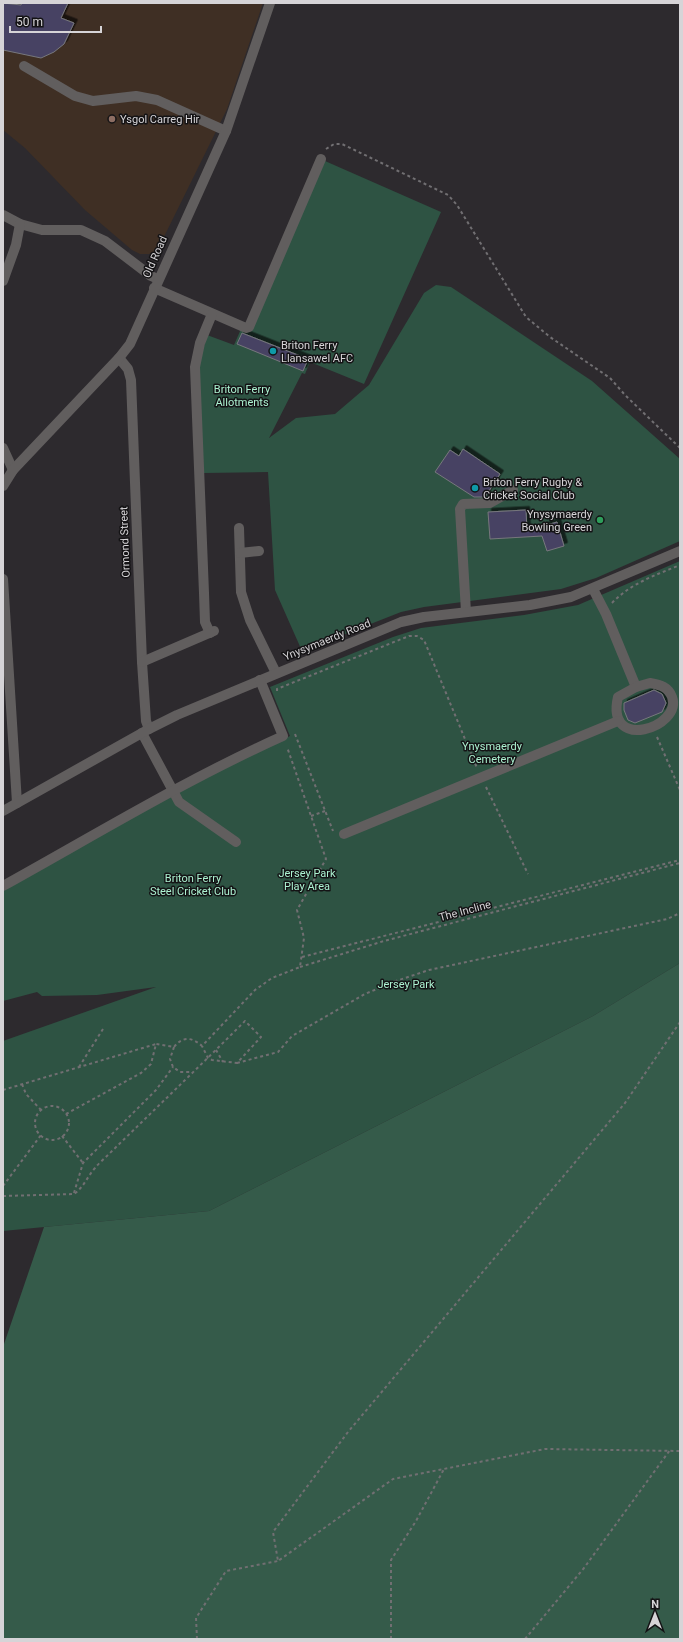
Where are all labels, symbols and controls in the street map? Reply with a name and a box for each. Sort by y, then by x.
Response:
scale bar [10,8,101,34]
text: 50 m [16,15,43,29]
place label: Ysgol Carreg Hir [120,113,200,126]
marker: Ysgol Carreg Hir [107,114,117,124]
street label: Old Road [140,234,170,280]
place label: Briton Ferry Llansawel AFC [281,339,353,365]
marker: Briton Ferry Llansawel AFC [268,346,278,356]
park label: Briton Ferry Allotments [214,383,271,409]
place label: Briton Ferry Rugby & Cricket Social Club [483,476,582,502]
marker: Briton Ferry Rugby & Cricket Social Club [470,483,480,493]
street label: Ormond Street [117,506,133,578]
place label: Ynysymaerdy Bowling Green [521,508,593,534]
marker: Ynysymaerdy Bowling Green [595,515,605,525]
street label: Ynysymaerdy Road [281,617,373,663]
park label: Ynysmaerdy Cemetery [462,740,523,766]
park label: Jersey Park Play Area [278,867,336,893]
park label: Briton Ferry Steel Cricket Club [150,872,236,898]
street label: The Incline [438,898,493,924]
park label: Jersey Park [377,978,435,991]
north arrow [635,1594,675,1634]
text: N [651,1598,659,1611]

